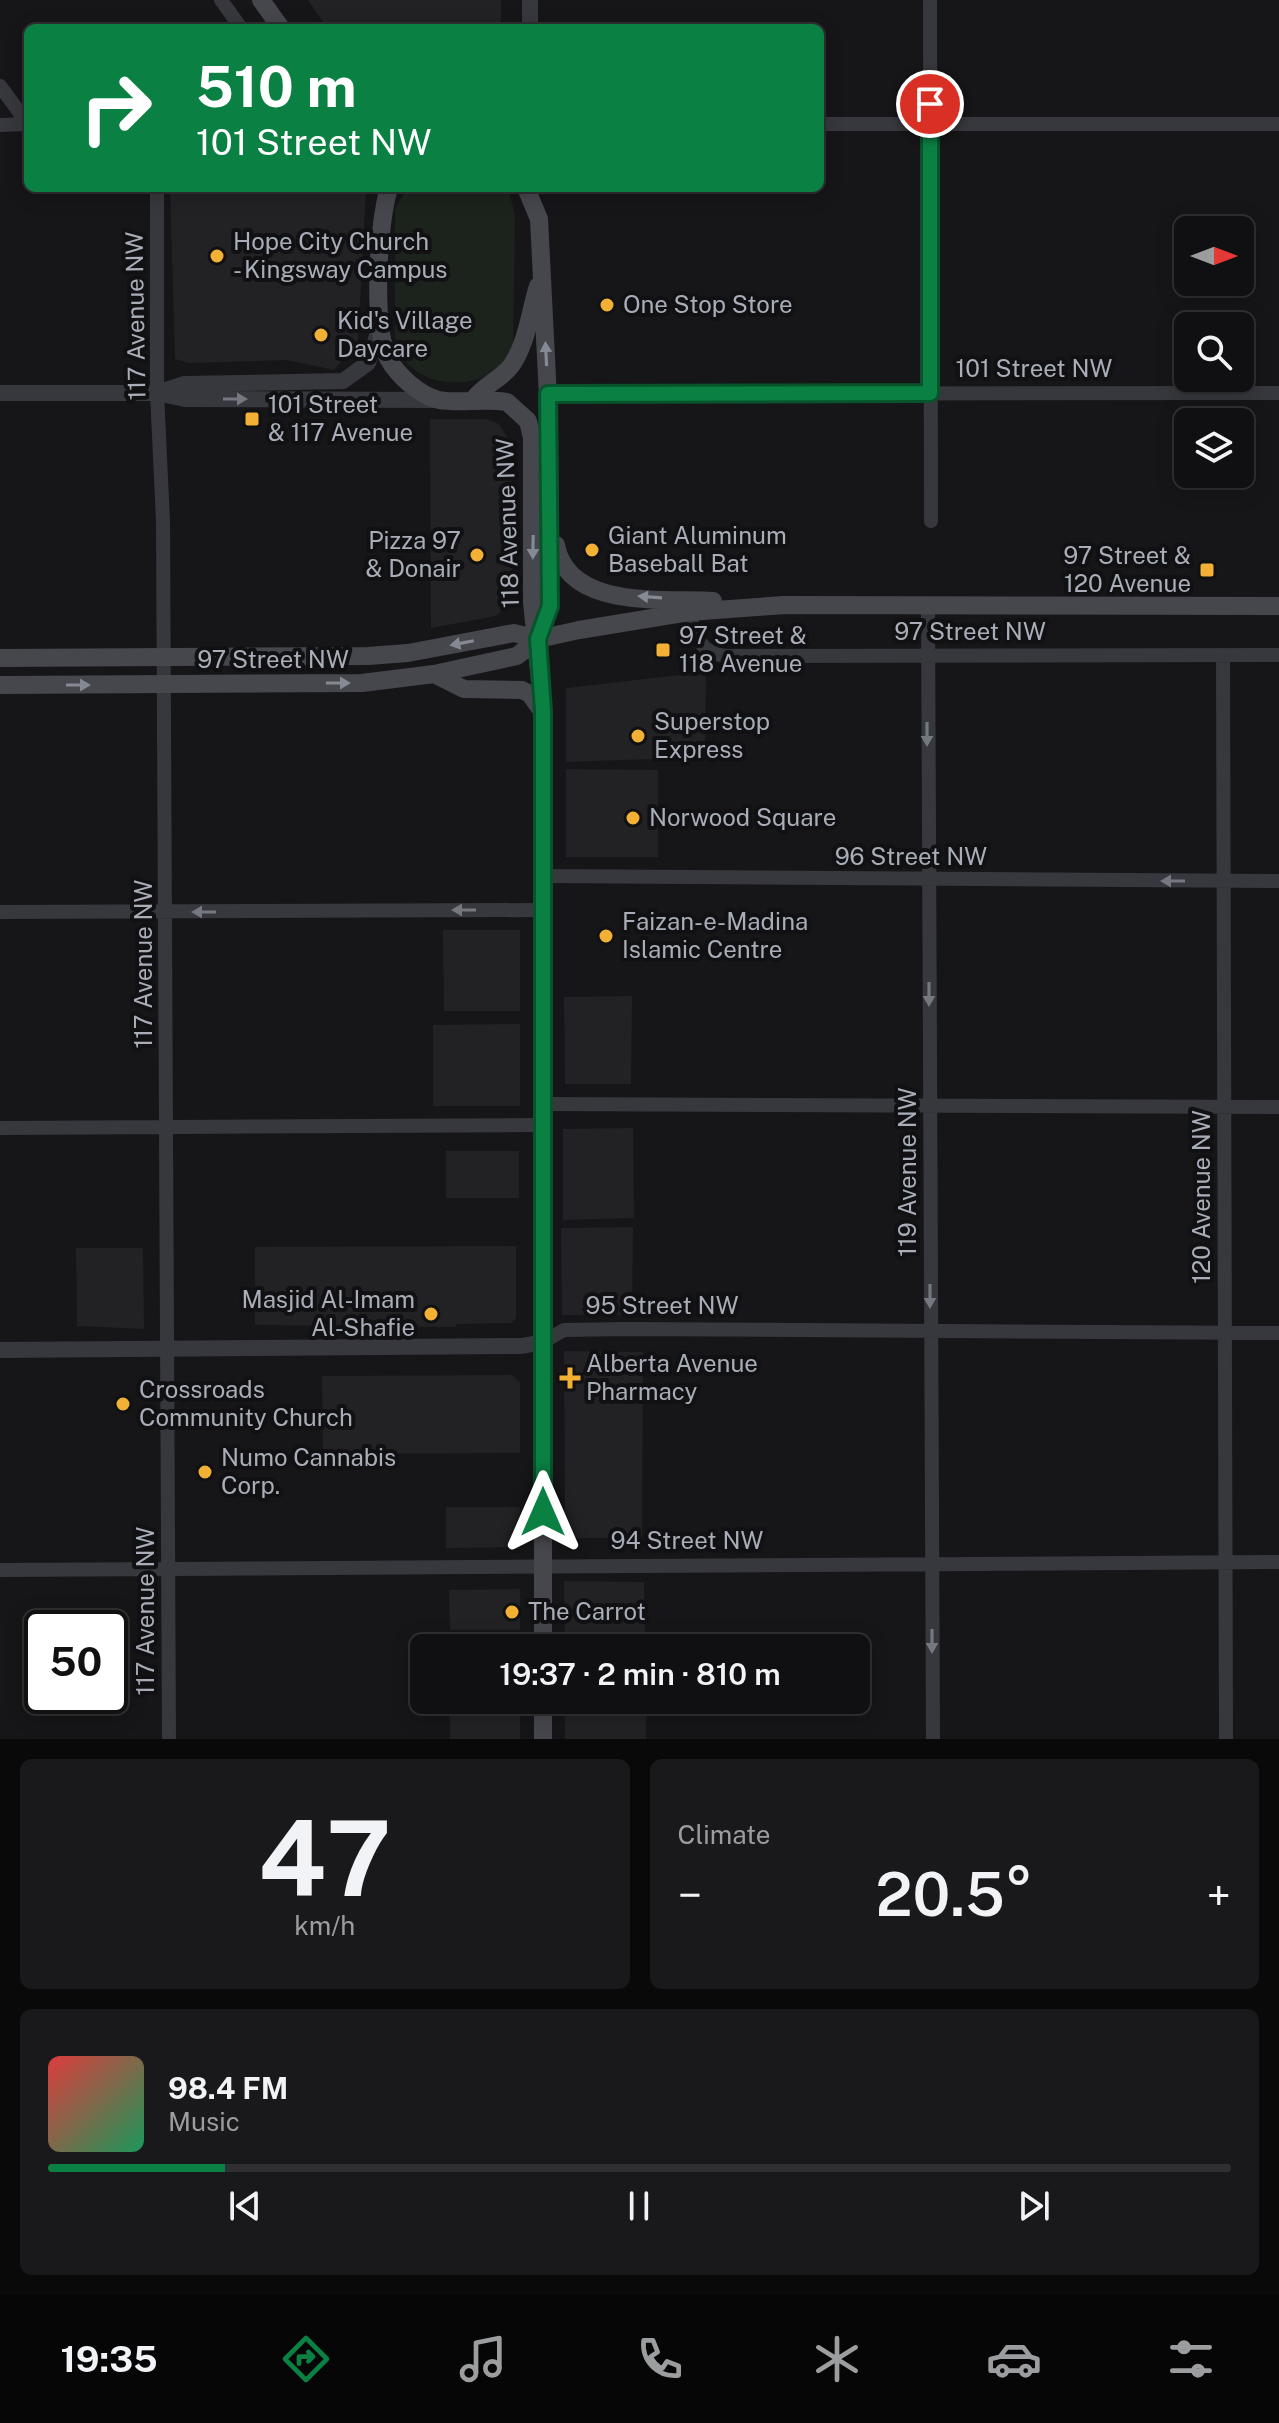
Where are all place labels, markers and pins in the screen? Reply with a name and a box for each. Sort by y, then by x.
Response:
pin [896,70,964,138]
place label: Hope City Church - Kingsway Campus [233,227,448,283]
marker: Hope City Church - Kingsway Campus [208,247,226,265]
place label: One Stop Store [623,290,793,318]
marker: One Stop Store [598,296,616,314]
place label: Kid's Village Daycare [337,306,473,362]
marker: Kid's Village Daycare [312,326,330,344]
place label: 101 Street & 117 Avenue [268,390,413,446]
marker: 101 Street & 117 Avenue [243,410,261,428]
place label: Giant Aluminum Baseball Bat [608,521,787,577]
place label: Pizza 97 & Donair [365,526,461,582]
marker: Giant Aluminum Baseball Bat [583,541,601,559]
place label: 97 Street & 120 Avenue [1063,541,1191,597]
marker: Pizza 97 & Donair [468,546,486,564]
marker: 97 Street & 120 Avenue [1198,561,1216,579]
place label: 97 Street & 118 Avenue [679,621,807,677]
marker: 97 Street & 118 Avenue [654,641,672,659]
place label: Superstop Express [654,707,770,763]
marker: Superstop Express [629,727,647,745]
place label: Norwood Square [649,803,836,831]
marker: Norwood Square [624,809,642,827]
place label: Faizan-e-Madina Islamic Centre [622,907,808,963]
marker: Faizan-e-Madina Islamic Centre [597,927,615,945]
place label: Masjid Al-Imam Al-Shafie [242,1285,415,1341]
marker: Masjid Al-Imam Al-Shafie [422,1305,440,1323]
place label: Alberta Avenue Pharmacy [586,1349,758,1405]
marker: Alberta Avenue Pharmacy [561,1369,579,1387]
place label: Crossroads Community Church [139,1375,353,1431]
marker: Crossroads Community Church [114,1395,132,1413]
place label: Numo Cannabis Corp. [221,1443,396,1499]
marker: Numo Cannabis Corp. [196,1463,214,1481]
place label: The Carrot [528,1597,646,1625]
marker: The Carrot [503,1603,521,1621]

